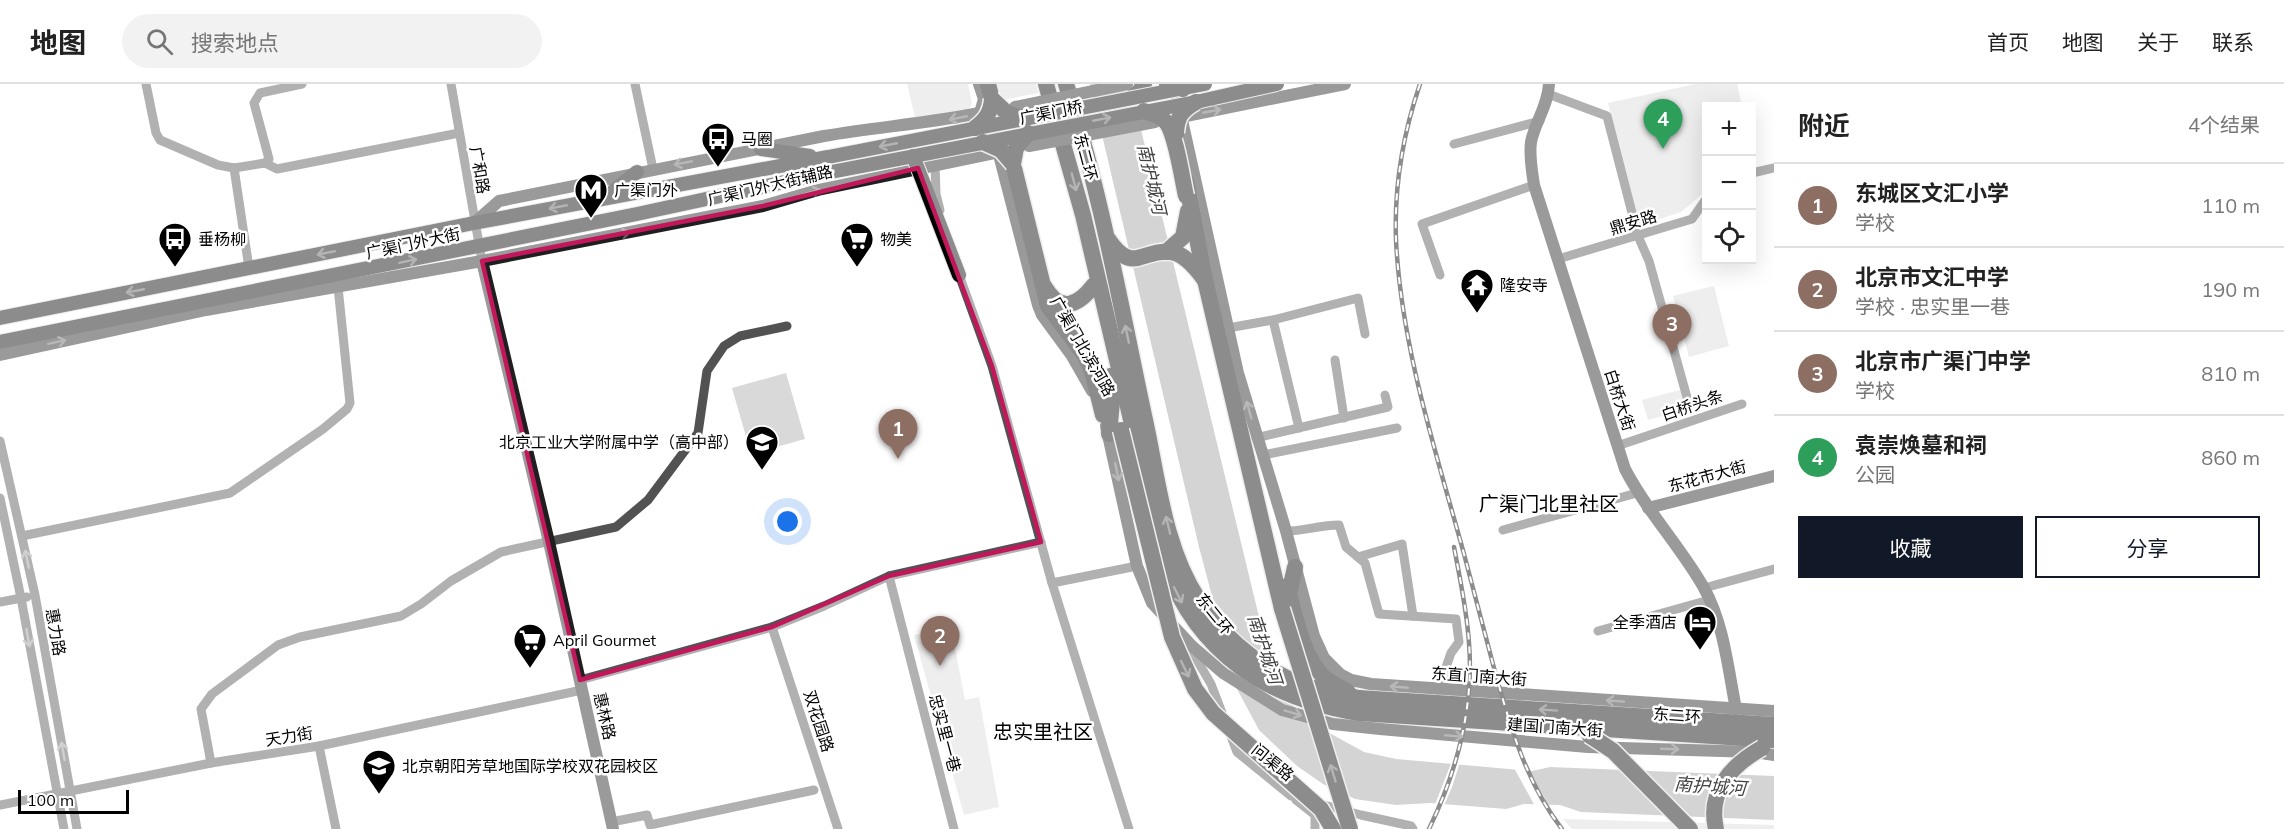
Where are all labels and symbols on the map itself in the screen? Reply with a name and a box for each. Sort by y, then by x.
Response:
street label: 广渠门桥 [1018,96,1084,128]
pin: 4 [1644,100,1682,149]
one-way arrow [1202,105,1221,116]
one-way arrow [949,113,968,124]
one-way arrow [1092,113,1112,124]
bus stop icon: 马圈 [700,121,736,168]
place label: 马圈 [741,129,773,149]
street label: 东二环 [1070,131,1102,183]
one-way arrow [879,140,899,151]
water label: 南护城河 [1133,141,1172,220]
street label: 广和路 [466,145,494,195]
one-way arrow [674,158,693,169]
street label: 广渠门外大街辅路 [705,161,835,209]
metro station icon: 广渠门外 [573,172,609,219]
one-way arrow [1069,173,1080,192]
place label: 广渠门外 [614,180,678,200]
one-way arrow [802,186,821,197]
one-way arrow [549,202,569,213]
street label: 鼎安路 [1607,205,1659,239]
bus stop icon: 垂杨柳 [157,221,193,268]
supermarket icon: 物美 [839,221,875,268]
street label: 广渠门外大街 [364,223,462,263]
one-way arrow [611,228,631,239]
place label: 垂杨柳 [198,229,246,249]
place label: 物美 [880,229,912,249]
one-way arrow [316,248,336,259]
one-way arrow [398,254,417,266]
temple icon: 隆安寺 [1459,267,1495,314]
place label: 隆安寺 [1500,275,1548,295]
one-way arrow [125,286,145,297]
street label: 广渠门北滨河路 [1046,292,1120,400]
pin: 3 [1652,304,1692,354]
one-way arrow [1120,325,1132,344]
one-way arrow [47,336,66,347]
street label: 白桥大街 [1601,366,1639,434]
street label: 白桥头条 [1658,385,1726,425]
one-way arrow [1242,401,1254,420]
pin: 1 [878,410,918,459]
school or university icon: 北京工业大学附属中学（高中部） [744,424,780,471]
place label: 北京工业大学附属中学（高中部） [499,432,739,452]
street label: 东花市大街 [1666,456,1748,496]
one-way arrow [1112,462,1123,481]
district label: 广渠门北里社区 [1479,491,1619,516]
your location [773,507,802,536]
one-way arrow [1162,516,1173,535]
one-way arrow [21,550,32,569]
one-way arrow [1172,586,1184,603]
street label: 东二环 [1192,589,1238,639]
hotel icon: 全季酒店 [1682,604,1718,651]
street label: 惠力路 [42,607,70,657]
water label: 南护城河 [1243,611,1288,690]
place label: 全季酒店 [1613,612,1677,632]
pin: 2 [920,616,960,666]
supermarket icon: April Gourmet [512,622,548,669]
one-way arrow [23,628,34,647]
place label: April Gourmet [553,630,657,650]
one-way arrow [1180,659,1192,677]
street label: 东直门南大街 [1430,663,1528,689]
one-way arrow [1390,681,1410,692]
street label: 双花园路 [800,687,838,755]
street label: 惠林路 [590,690,620,742]
street label: 忠实里一巷 [925,692,965,774]
one-way arrow [1605,695,1625,706]
street label: 东二环 [1652,703,1702,727]
one-way arrow [1538,704,1558,715]
one-way arrow [1283,708,1302,719]
street label: 建国门南大街 [1506,714,1604,740]
district label: 忠实里社区 [993,719,1093,744]
street label: 天力街 [264,722,314,750]
one-way arrow [1444,730,1464,741]
street label: 问渠路 [1248,739,1298,785]
one-way arrow [57,742,68,761]
one-way arrow [1659,744,1679,755]
school or university icon: 北京朝阳芳草地国际学校双花园校区 [361,748,397,795]
place label: 北京朝阳芳草地国际学校双花园校区 [402,756,658,776]
one-way arrow [1327,764,1338,783]
water label: 南护城河 [1673,772,1750,800]
scale bar [18,787,129,814]

